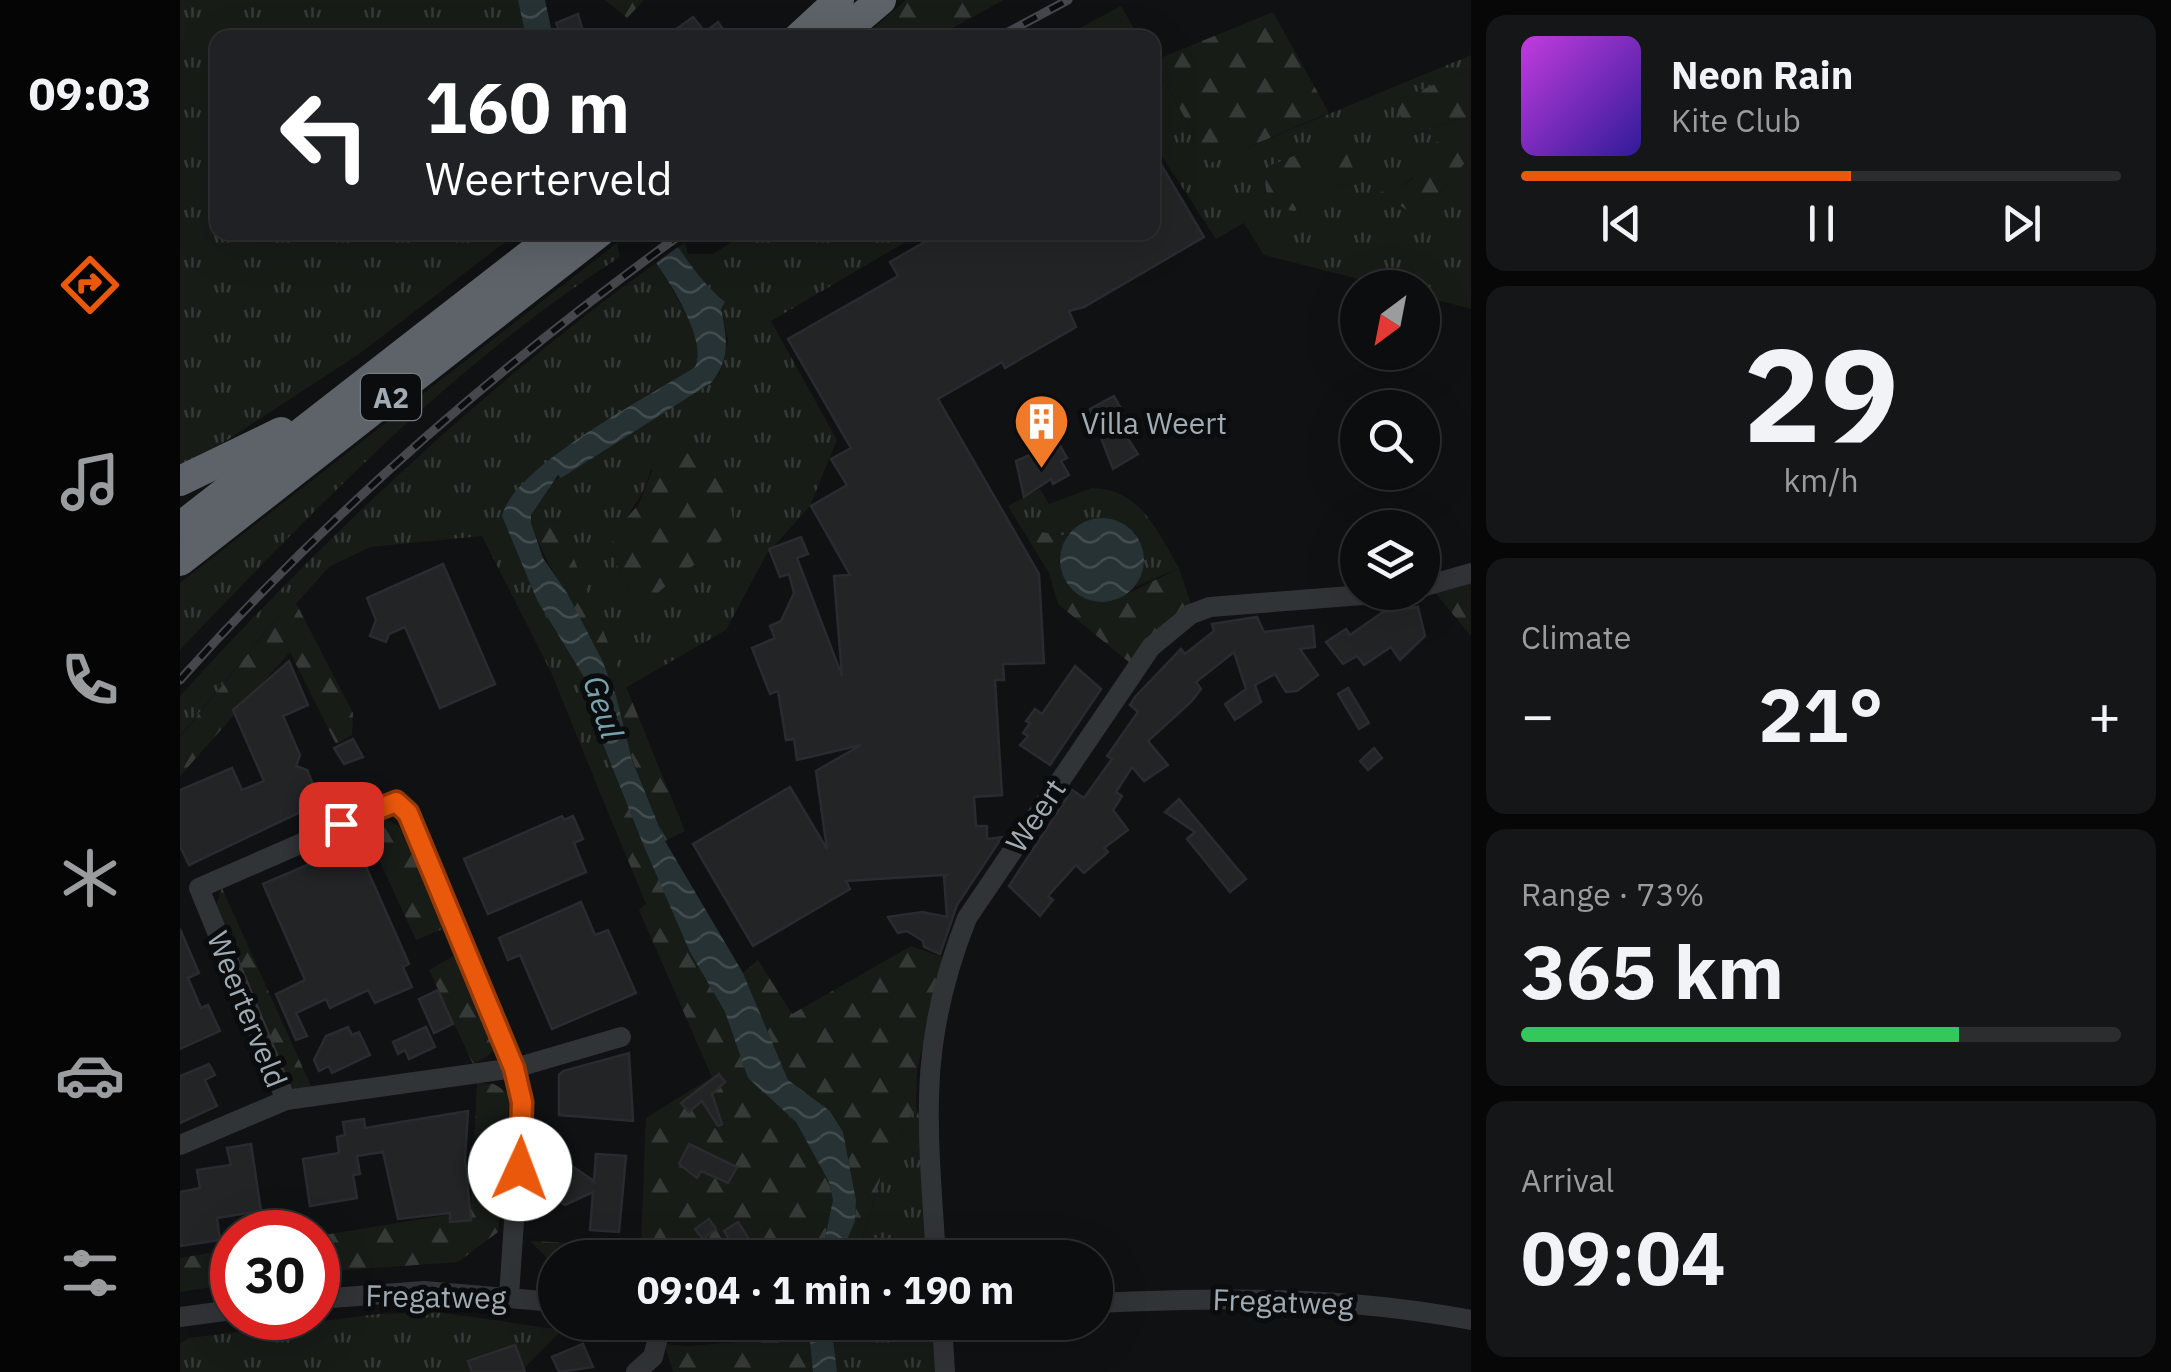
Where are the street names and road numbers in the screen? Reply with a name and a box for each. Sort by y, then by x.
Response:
road number: A2 [361,374,421,420]
street label: Weert [996,771,1074,859]
street label: Weerterveld [199,925,297,1093]
street label: Fregatweg [365,1275,507,1317]
street label: Fregatweg [1212,1279,1354,1323]

